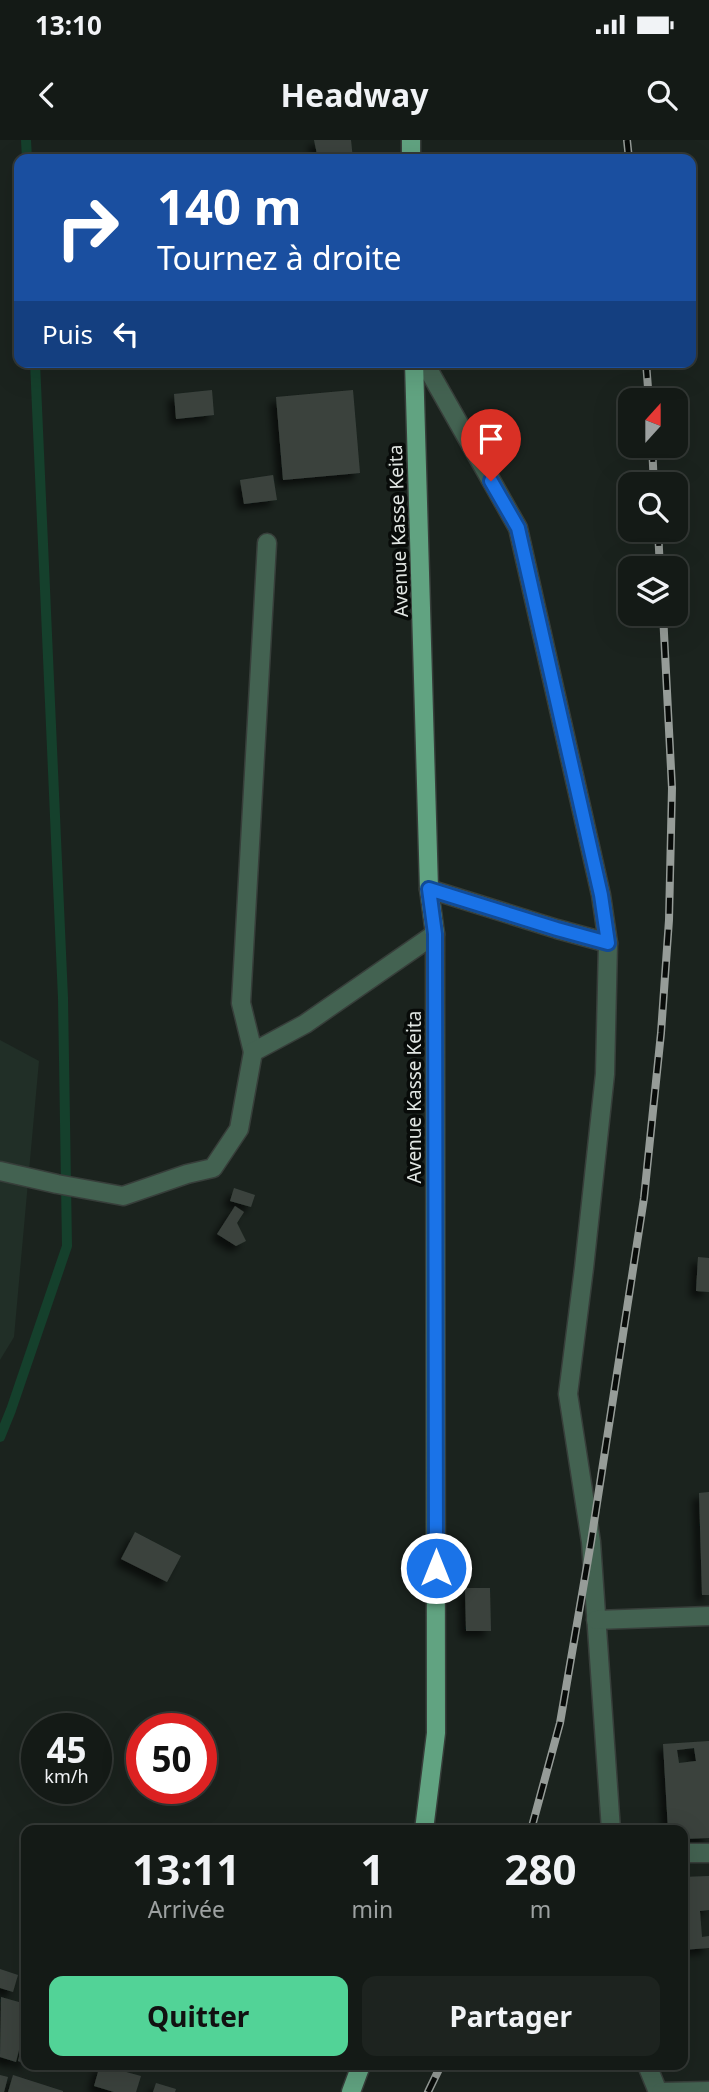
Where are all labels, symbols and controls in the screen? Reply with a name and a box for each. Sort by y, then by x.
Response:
text: 13:10 [35,7,102,43]
text: Headway [281,73,428,116]
icon: back [28,76,66,114]
icon: search [643,76,681,114]
text: 140 m [157,173,302,239]
icon: right [42,182,133,273]
text: Tournez à droite [157,236,402,279]
icon: left [107,315,145,353]
text: Puis [42,316,93,352]
north arrow [618,388,688,458]
map controls [618,388,688,626]
pin [461,409,521,481]
icon: arrive [472,420,510,458]
street label: Avenue Kasse Keita [382,444,414,618]
button: search [618,472,688,542]
button: layers [618,556,688,626]
street label: Avenue Kasse Keita [401,1011,427,1183]
position arrow [399,1531,473,1605]
speed limit sign: 50 [126,1713,217,1804]
text: 45 [46,1726,87,1773]
text: km/h [44,1764,89,1788]
text: 13:11 [132,1840,240,1897]
text: 1 [360,1840,384,1897]
text: 280 [505,1840,577,1897]
text: Arrivée [148,1893,225,1925]
text: min [352,1893,393,1925]
text: m [530,1893,551,1925]
button: Quitter [49,1976,348,2056]
button: Partager [362,1976,660,2056]

